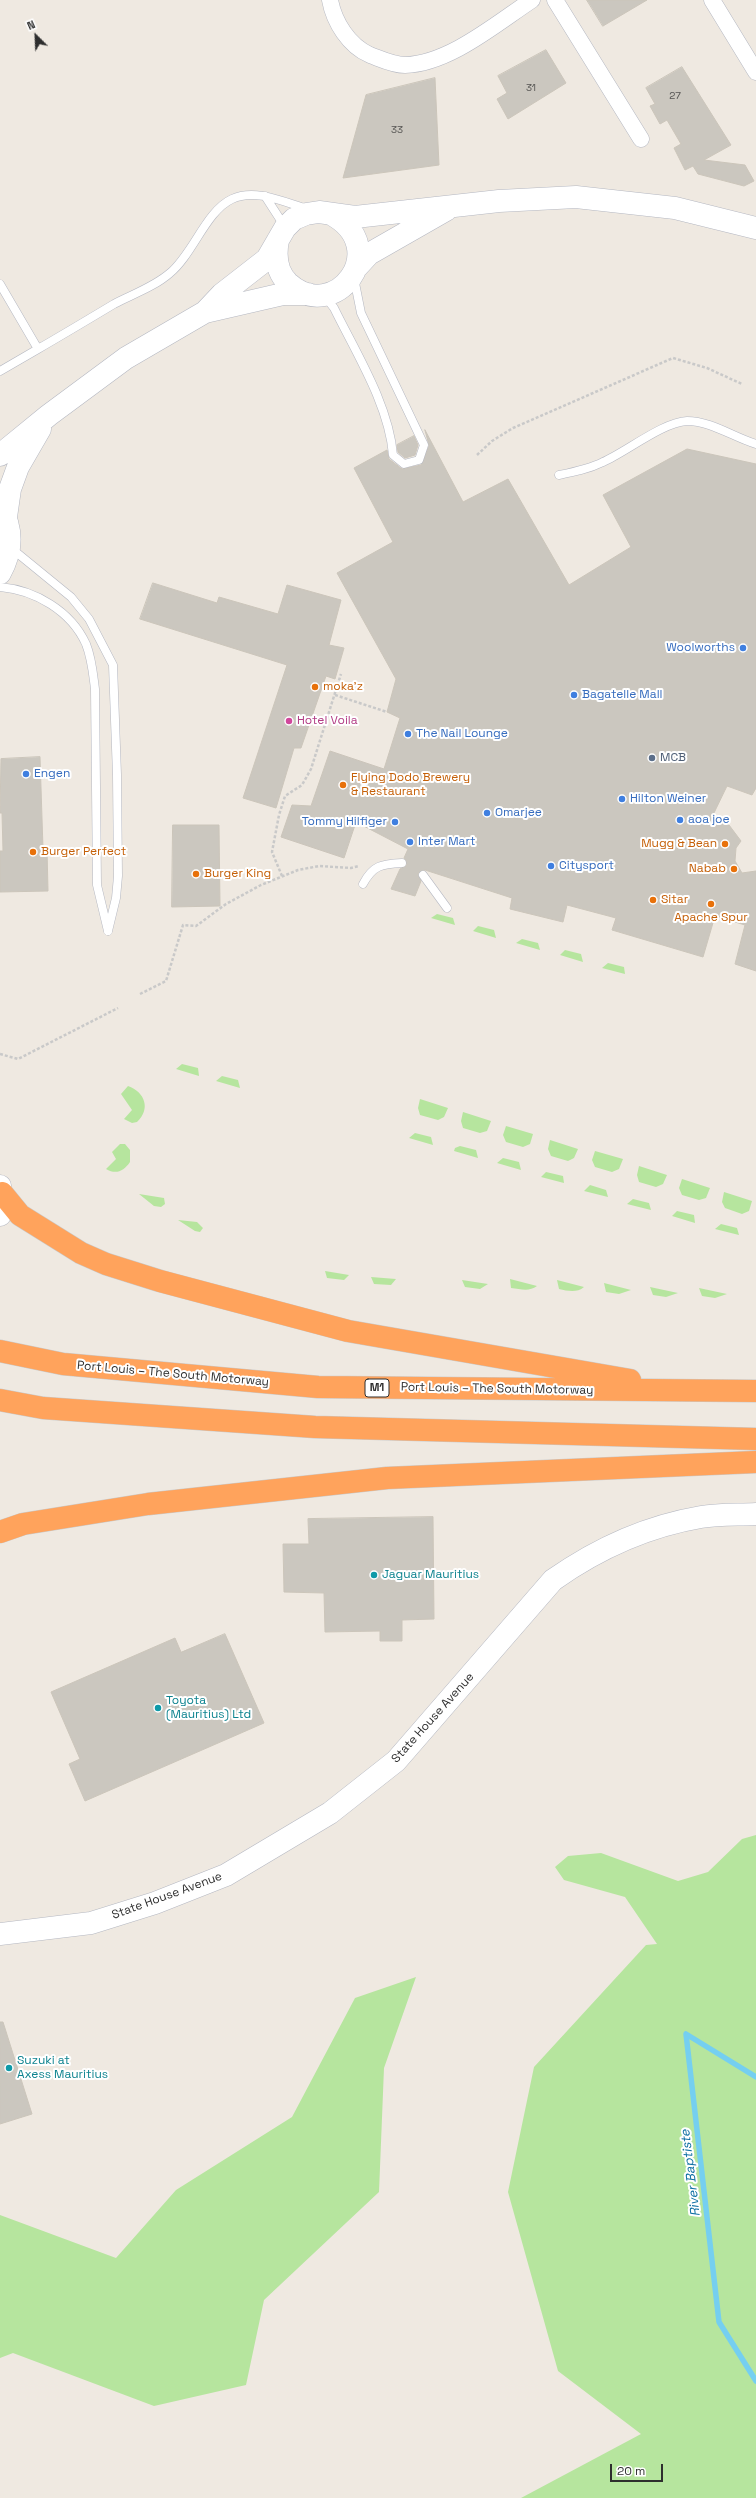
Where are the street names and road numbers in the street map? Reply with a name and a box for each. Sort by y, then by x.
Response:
street label: Port Louis – The South Motorway [76,1358,270,1390]
road number: M1 [365,1379,389,1397]
street label: Port Louis – The South Motorway [401,1380,593,1398]
street label: State House Avenue [389,1670,477,1766]
street label: State House Avenue [110,1869,224,1923]

